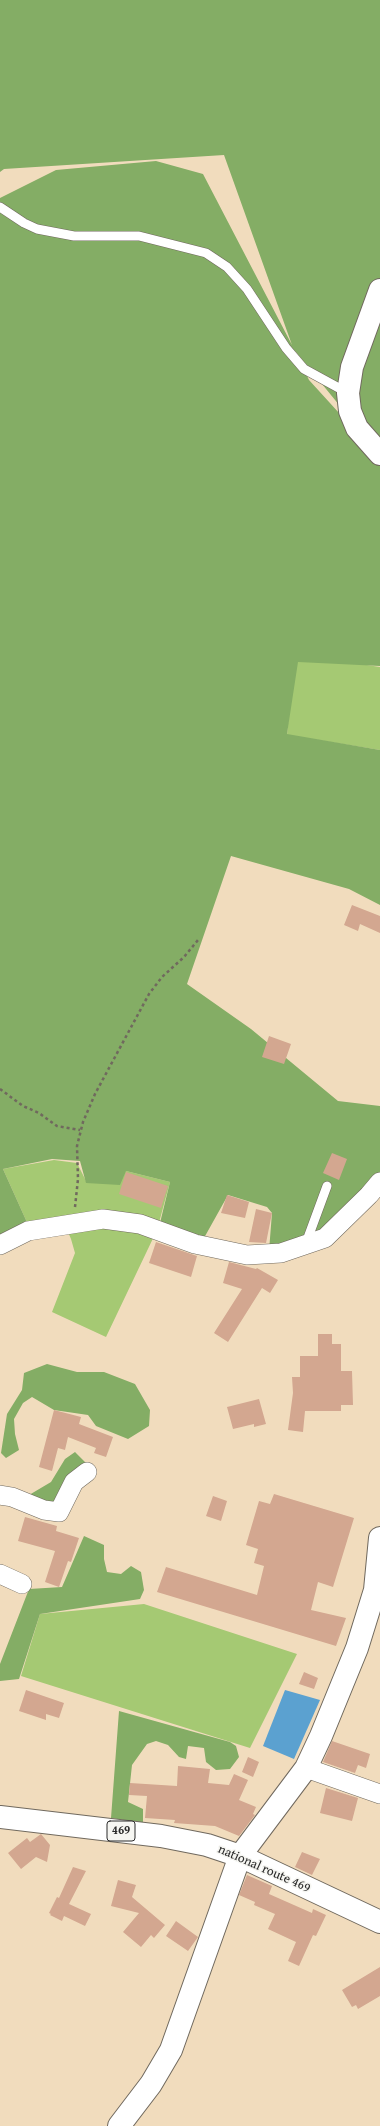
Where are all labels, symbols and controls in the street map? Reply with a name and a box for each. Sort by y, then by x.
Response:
road number: 469 [107,1821,135,1841]
street label: national route 469 [215,1842,313,1896]

